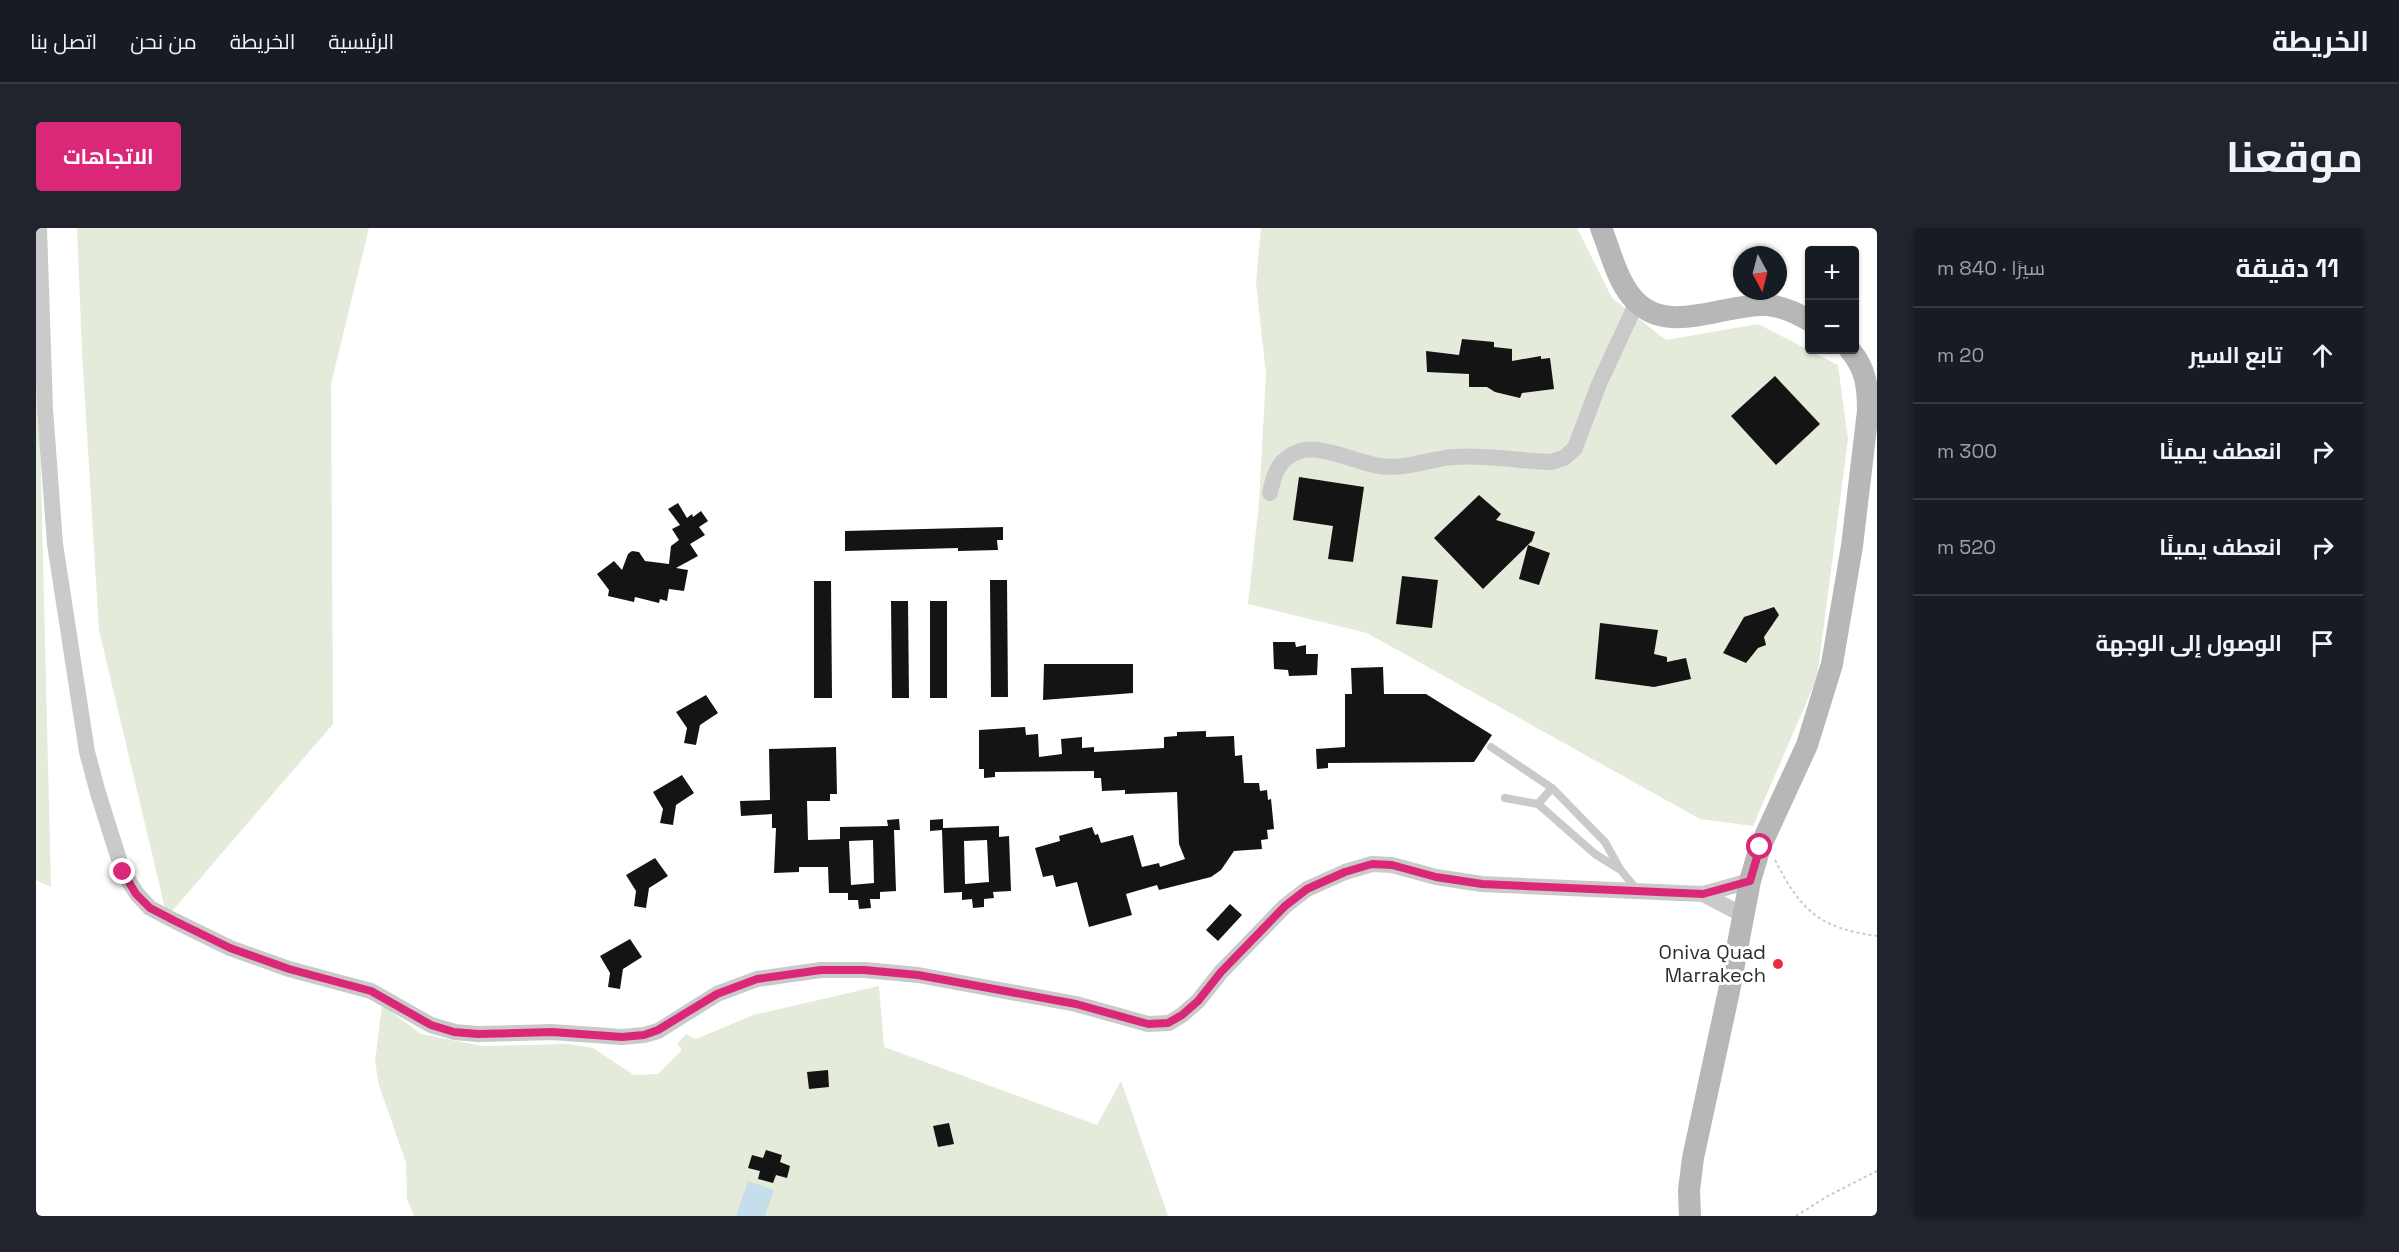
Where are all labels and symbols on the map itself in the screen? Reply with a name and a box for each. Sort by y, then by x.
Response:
north arrow [1733,246,1787,300]
route start [1746,833,1772,859]
route end [109,858,135,884]
place label: Oniva Quad Marrakech [1659,939,1766,988]
marker: Oniva Quad Marrakech [1771,957,1785,971]

